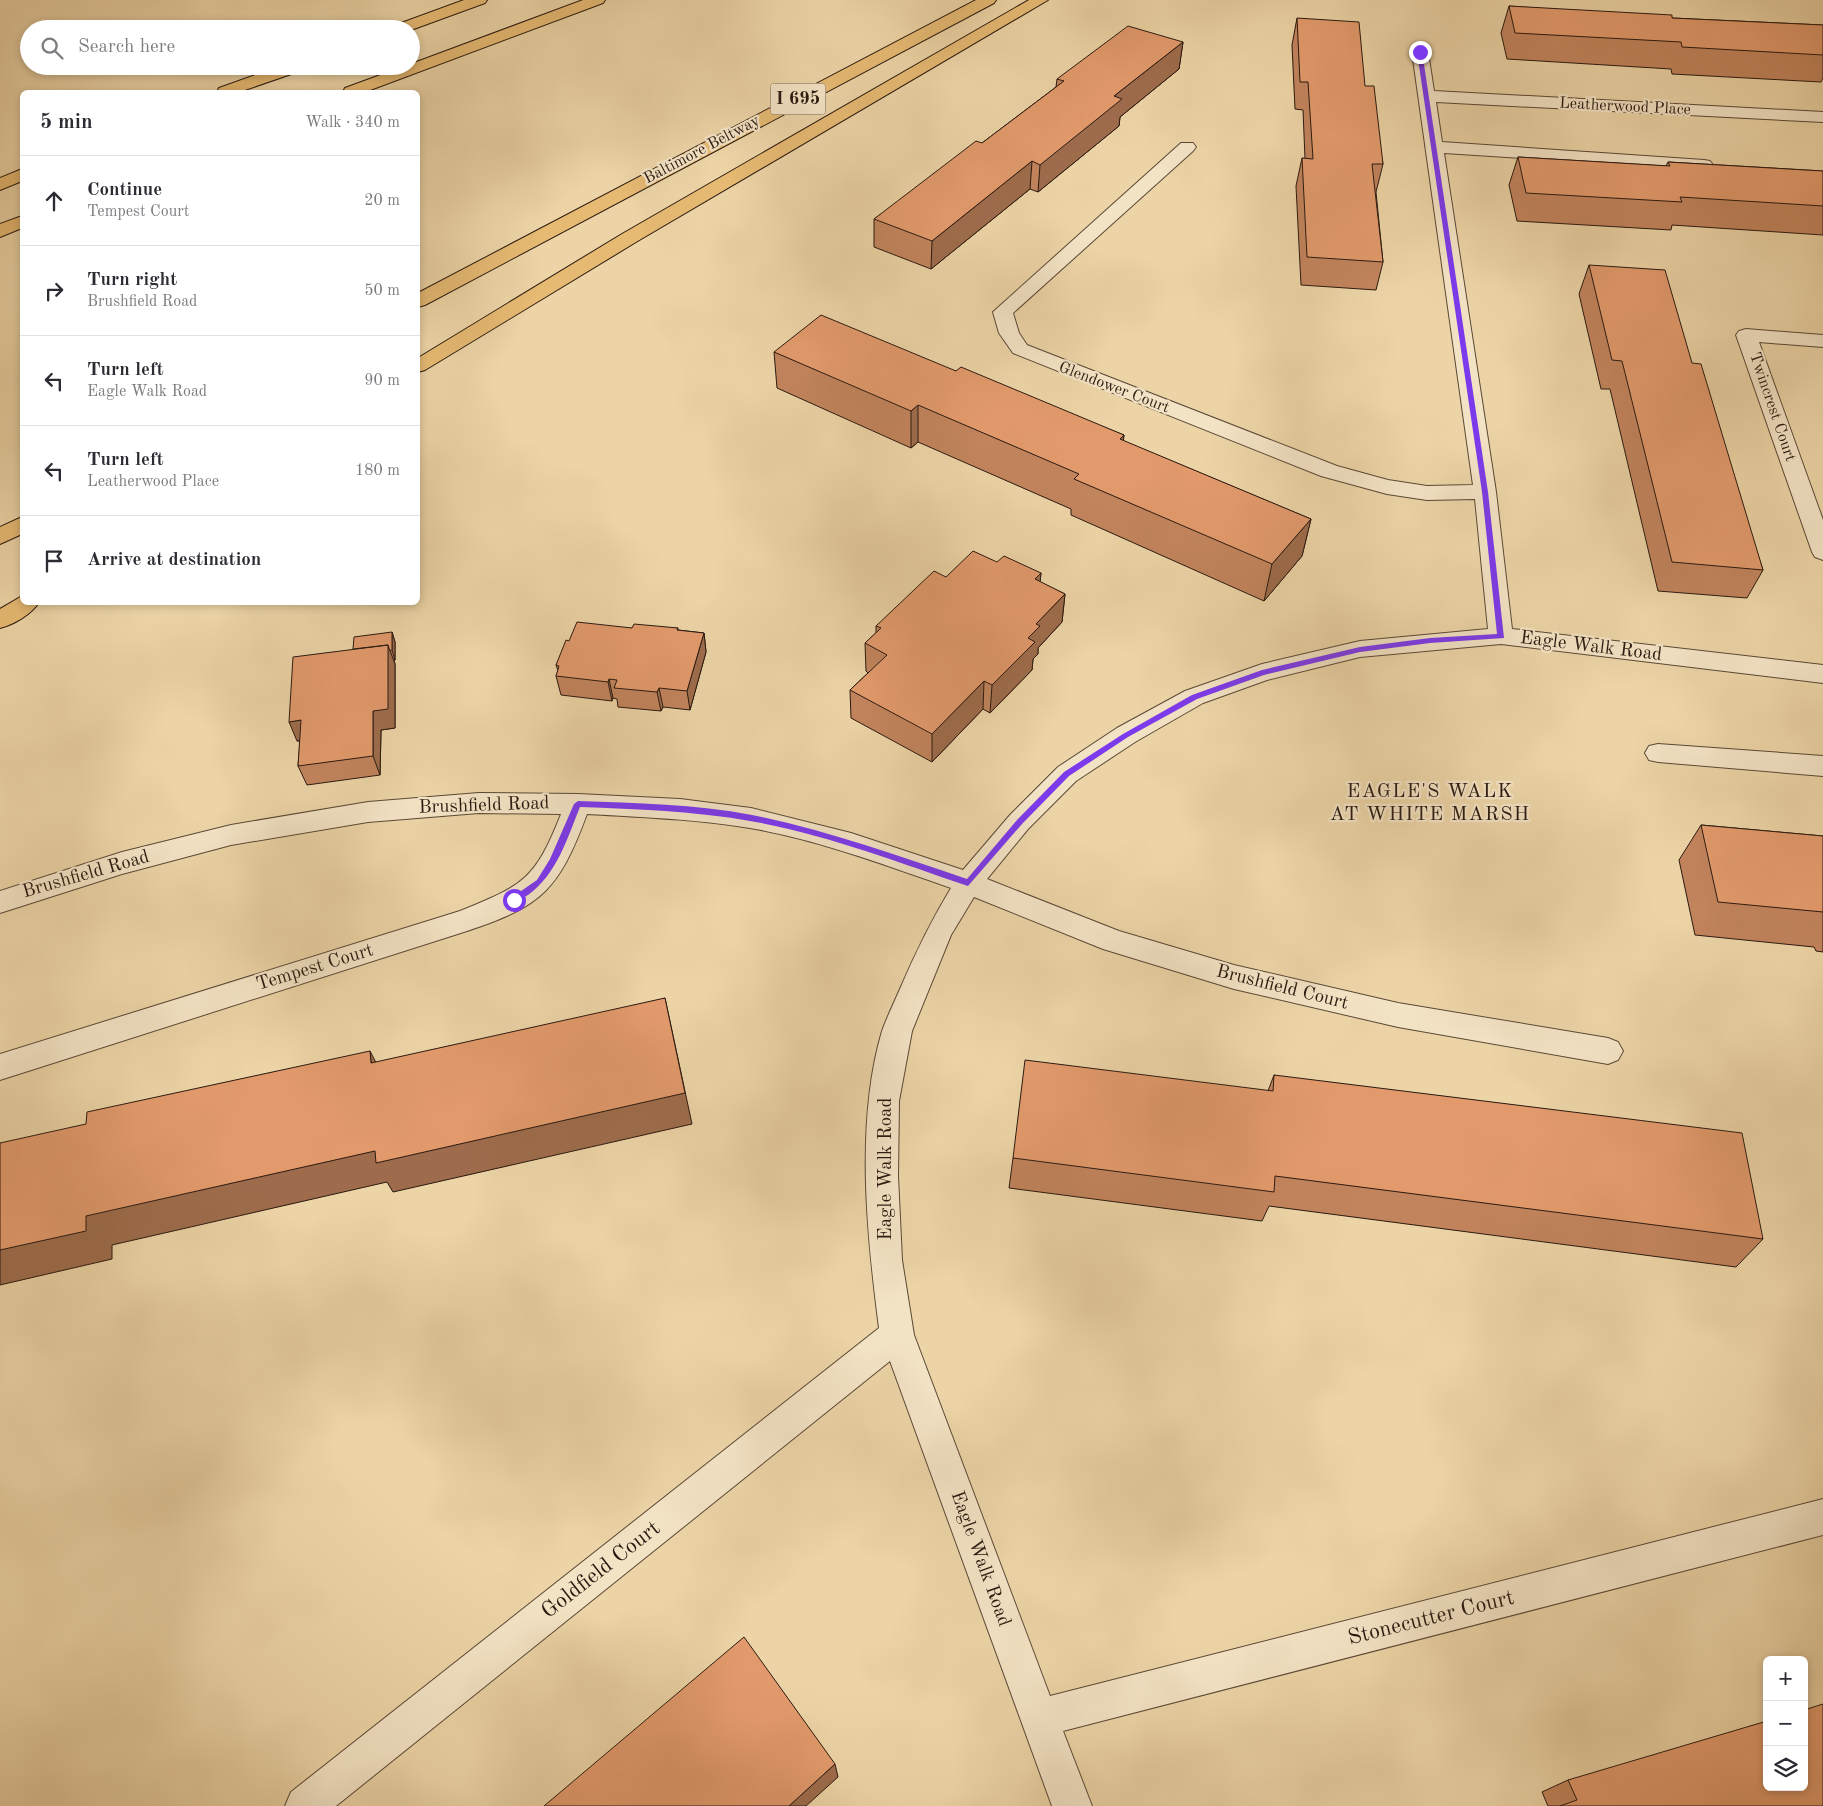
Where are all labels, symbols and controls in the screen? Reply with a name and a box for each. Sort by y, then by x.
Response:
search box [20,20,420,75]
icon: search [38,34,66,62]
text: Search here [78,38,175,57]
route end [1409,41,1432,64]
road number: I 695 [770,84,826,115]
street label: Leatherwood Place [1559,96,1691,118]
text: 5 min [40,112,93,133]
street label: Baltimore Beltway [641,113,763,187]
text: Walk · 340 m [305,115,400,131]
text: Continue [87,181,162,200]
icon: ahead [40,187,68,215]
text: 20 m [364,193,400,209]
text: Tempest Court [87,204,189,220]
text: Turn right [87,271,177,290]
icon: right [40,277,68,305]
text: 50 m [364,283,400,299]
text: Brushfield Road [87,294,197,310]
street label: Twincrest Court [1746,350,1798,464]
street label: Glendower Court [1056,360,1172,417]
text: Turn left [87,361,164,380]
icon: left [40,367,68,395]
text: 90 m [364,373,400,389]
text: Eagle Walk Road [87,384,207,400]
text: Turn left [87,451,164,470]
icon: left [40,457,68,485]
text: 180 m [355,463,400,479]
text: Leatherwood Place [87,474,219,490]
icon: arrive [40,547,68,575]
text: Arrive at destination [87,551,261,570]
street label: Eagle Walk Road [1519,629,1663,665]
district label: EAGLE'S WALK AT WHITE MARSH [1330,782,1530,825]
street label: Brushfield Road [418,794,550,818]
street label: Brushfield Road [20,848,152,902]
route start [503,889,526,912]
street label: Tempest Court [254,941,376,995]
street label: Brushfield Court [1214,962,1350,1014]
street label: Eagle Walk Road [877,1098,896,1240]
street label: Eagle Walk Road [947,1489,1013,1629]
street label: Goldfield Court [538,1517,664,1623]
street label: Stonecutter Court [1346,1587,1516,1649]
map controls [1763,1656,1808,1791]
button: + [1763,1656,1808,1701]
button: − [1763,1701,1808,1746]
button: layers [1763,1746,1808,1791]

